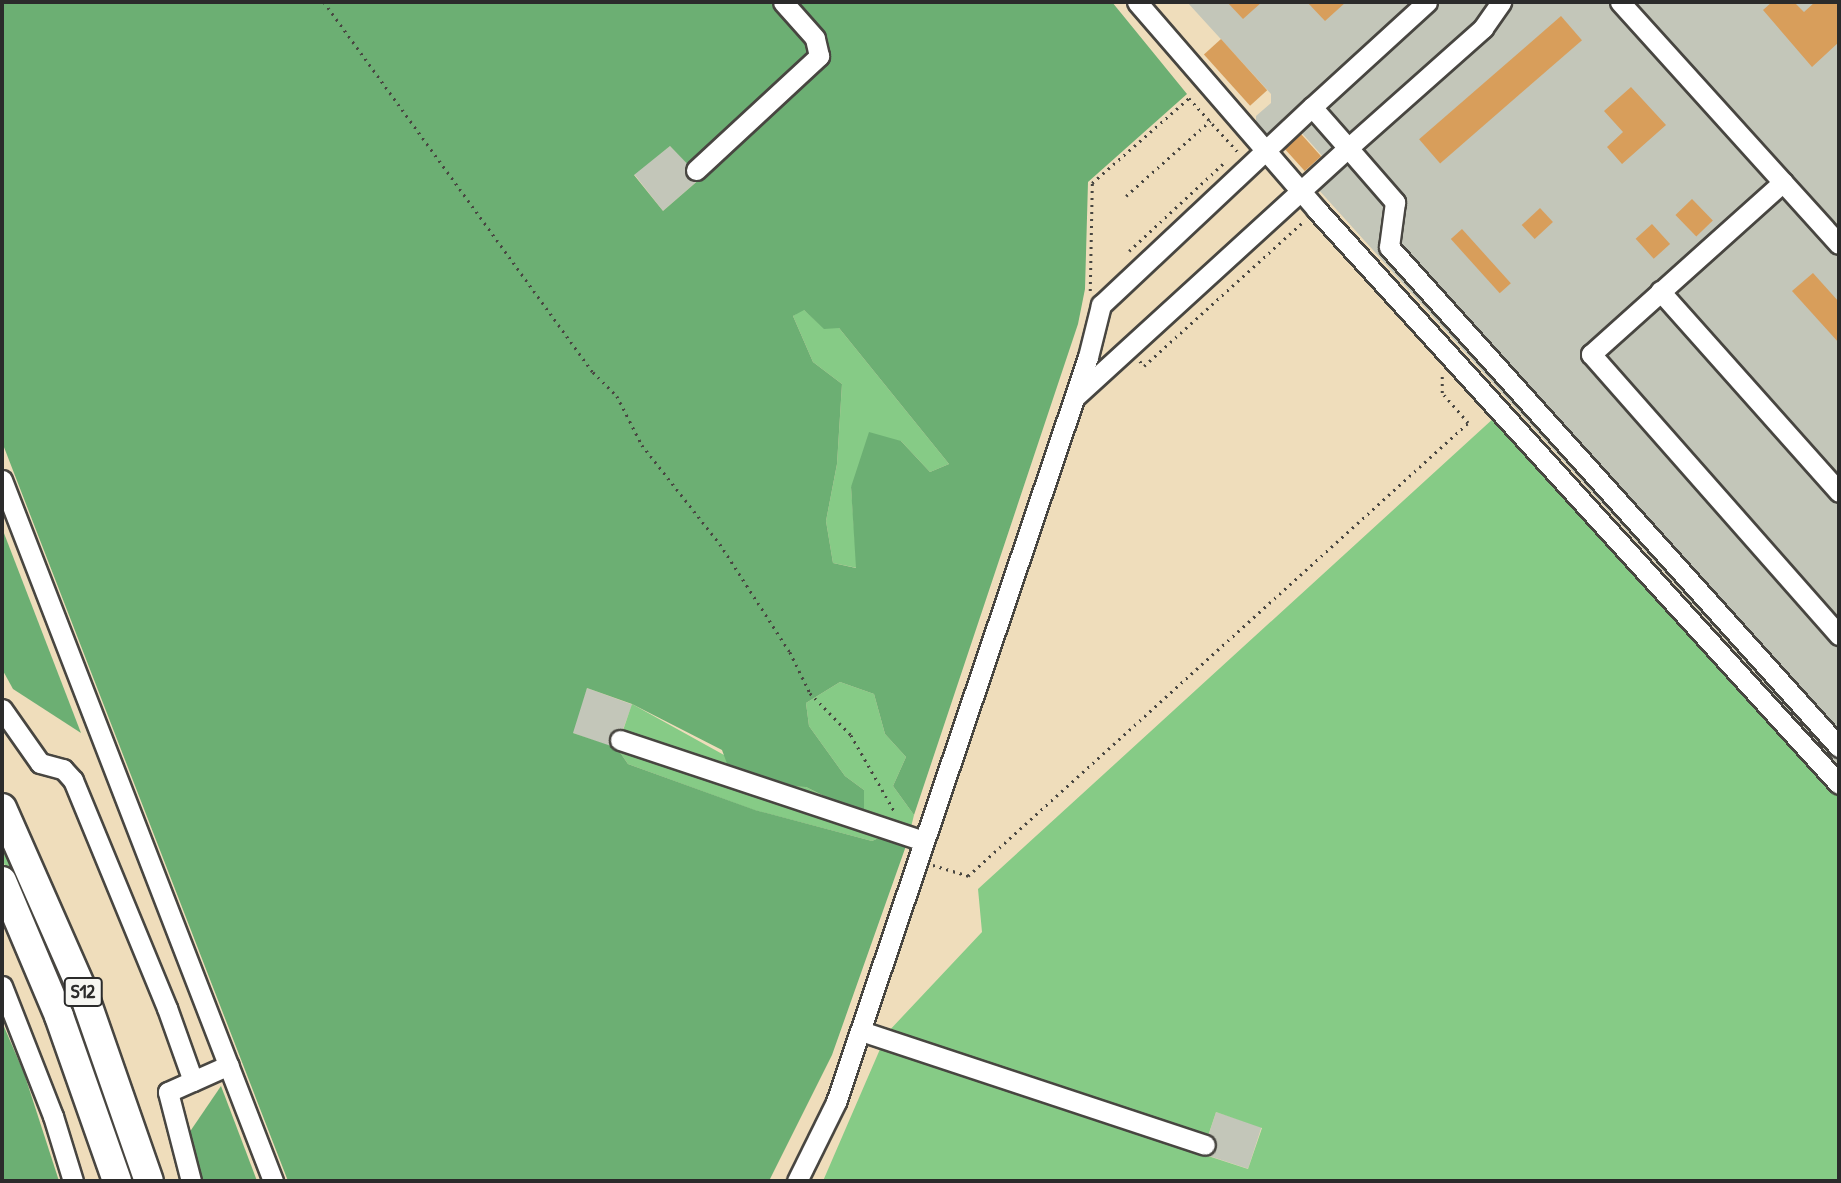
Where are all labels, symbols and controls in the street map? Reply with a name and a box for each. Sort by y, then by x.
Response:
road number: S12 [62,976,104,1008]

